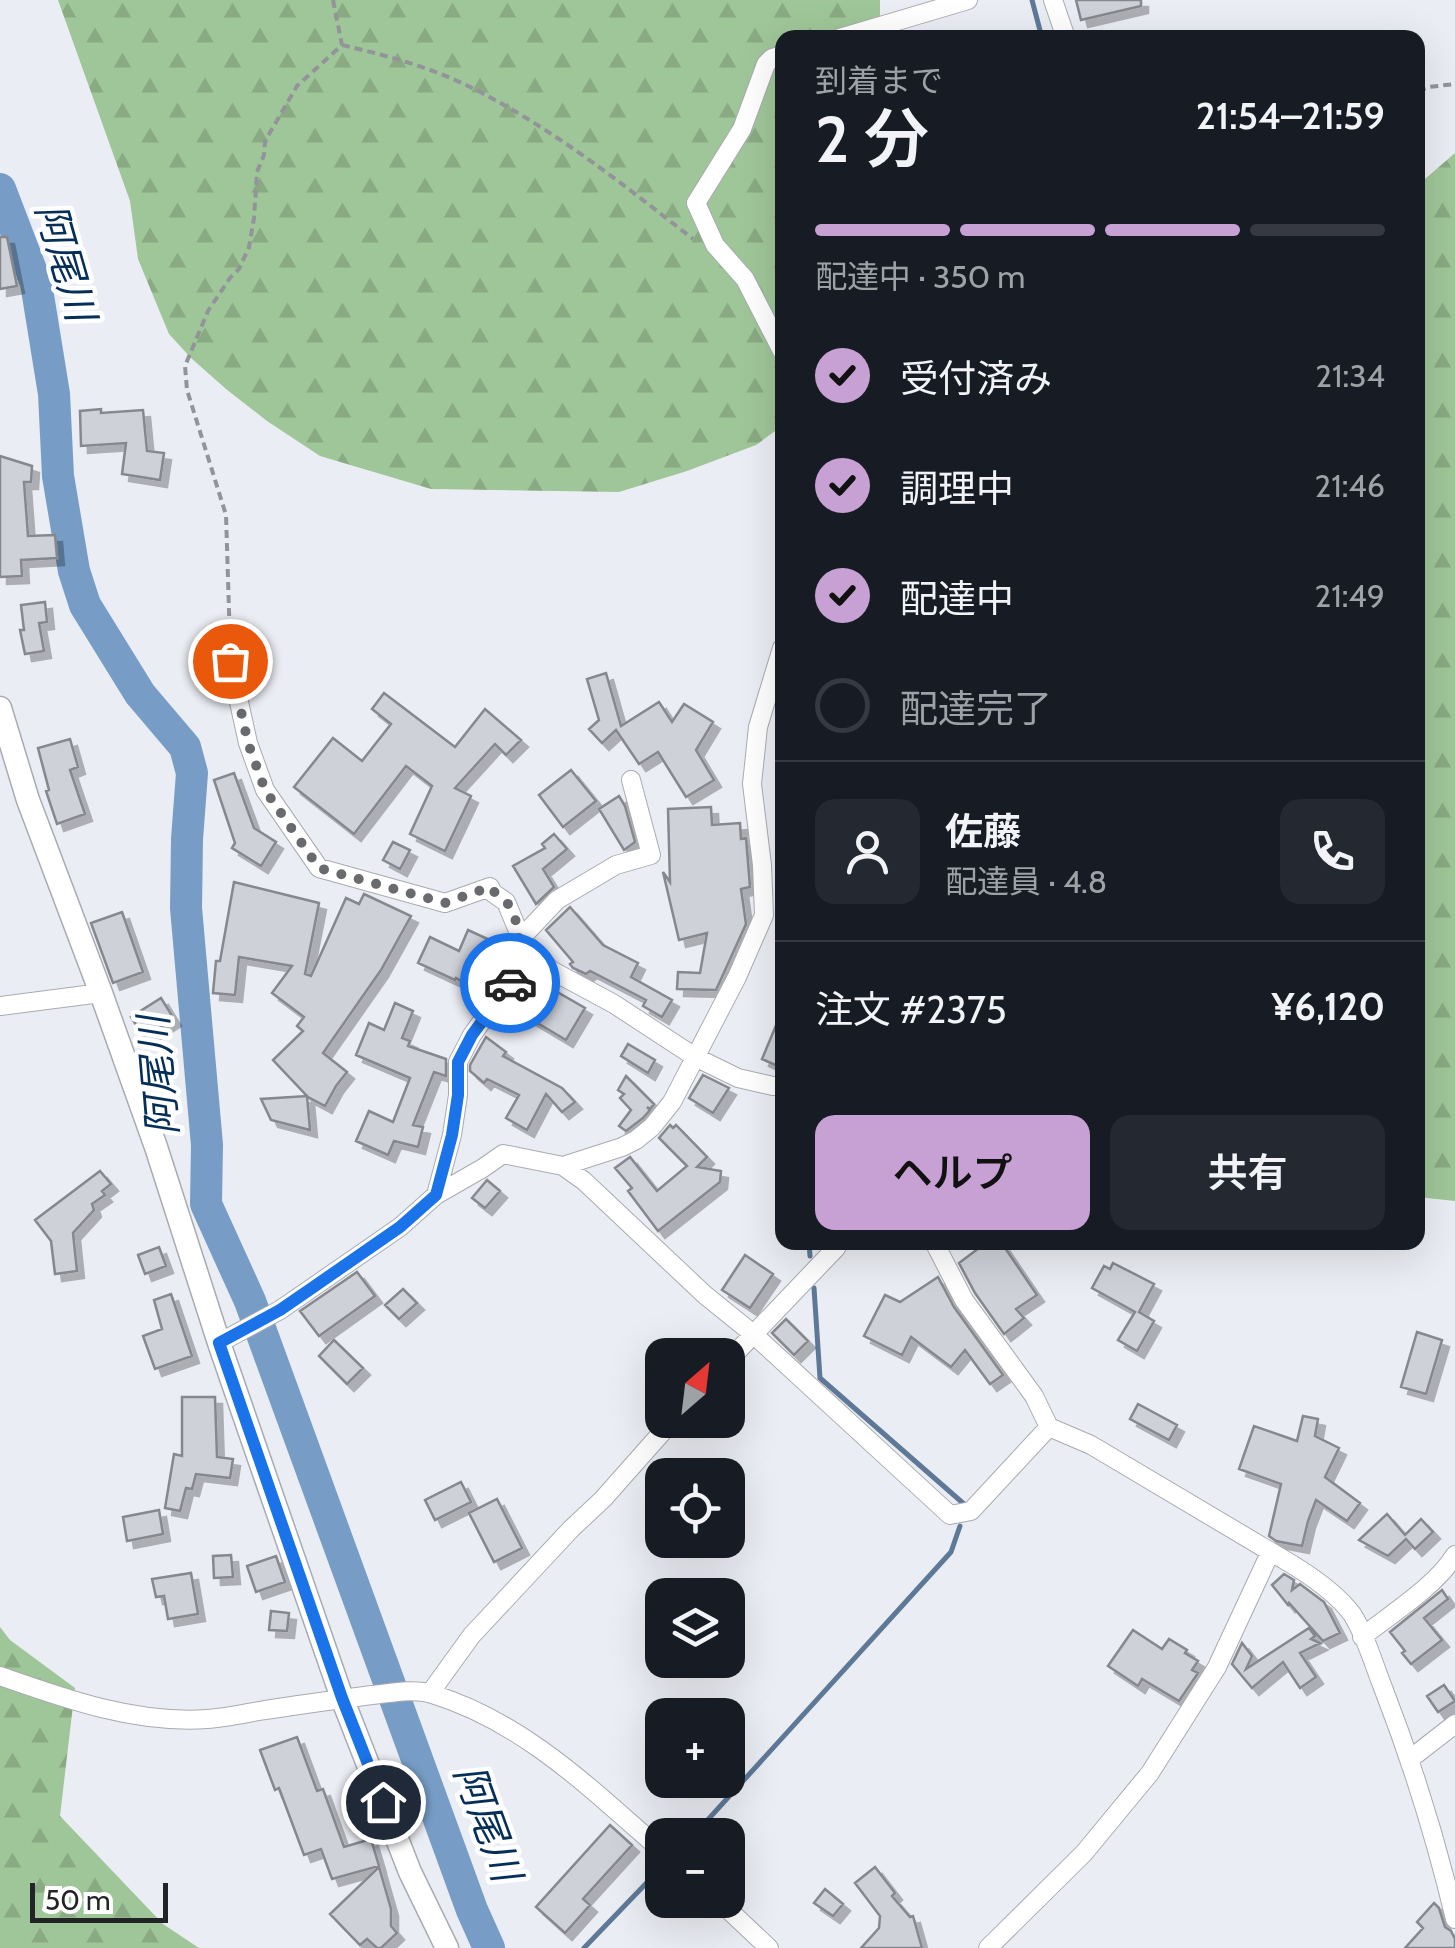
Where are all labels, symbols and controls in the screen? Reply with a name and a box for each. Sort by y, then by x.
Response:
text: 到着まで [815,61,943,100]
text: 21:54–21:59 [1196,92,1385,139]
text: 2 分 [815,99,929,178]
water label: 阿尾川 [26,197,108,330]
text: 配達中 · 350 m [815,257,1025,296]
icon: check [815,348,870,403]
text: 受付済み [900,355,1052,402]
text: 21:34 [1315,356,1385,395]
icon: check [815,458,870,513]
text: 調理中 [900,465,1014,512]
text: 21:46 [1314,466,1385,505]
icon: check [815,568,870,623]
text: 配達中 [900,575,1014,622]
text: 21:49 [1314,576,1385,615]
pin [188,619,273,704]
icon: bag [203,634,258,689]
text: 配達完了 [900,685,1052,732]
button: person [815,799,920,904]
button: phone [1280,799,1385,904]
text: 佐藤 [945,808,1021,855]
text: 配達員 · 4.8 [945,862,1107,901]
courier [460,933,560,1033]
icon: car [483,956,538,1011]
text: ¥6,120 [1272,983,1385,1030]
text: 注文 #2375 [815,986,1006,1033]
water label: 阿尾川 [128,1010,187,1138]
button: ヘルプ [815,1115,1090,1230]
button: 共有 [1110,1115,1385,1230]
north arrow [645,1338,745,1438]
map controls [645,1338,745,1918]
button: locate [645,1458,745,1558]
button: layers [645,1578,745,1678]
button: + [645,1698,745,1798]
water label: 阿尾川 [445,1758,533,1891]
pin [341,1760,426,1845]
icon: home [356,1775,411,1830]
button: − [645,1818,745,1918]
scale bar [30,1878,168,1922]
text: 50 m [45,1883,111,1917]

